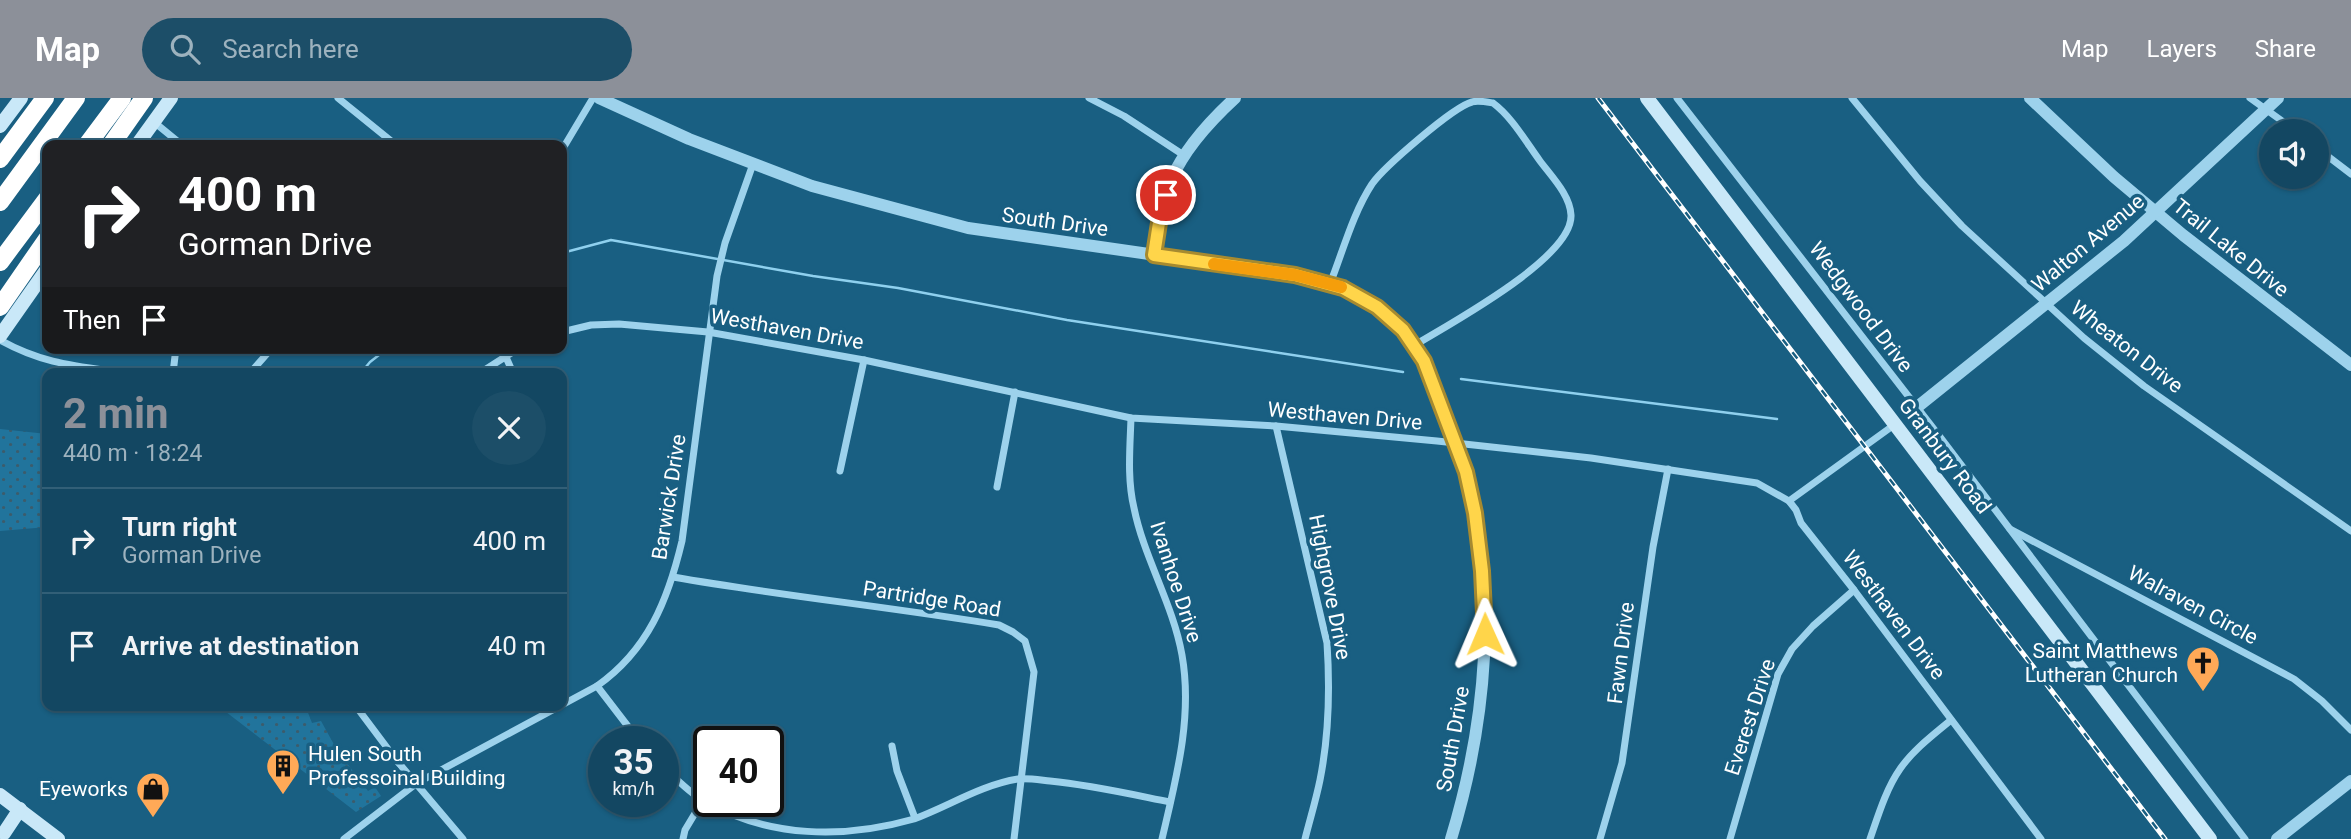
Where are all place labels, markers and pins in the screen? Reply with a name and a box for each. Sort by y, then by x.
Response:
pin [1136,165,1196,225]
place label: Saint Matthews Lutheran Church [2025,639,2178,687]
church icon: Saint Matthews Lutheran Church [2184,644,2222,693]
place label: Hulen South Professoinal Building [308,742,506,790]
building icon: Hulen South Professoinal Building [264,747,302,796]
shop icon: Eyeworks [134,770,172,819]
place label: Eyeworks [39,777,128,801]

